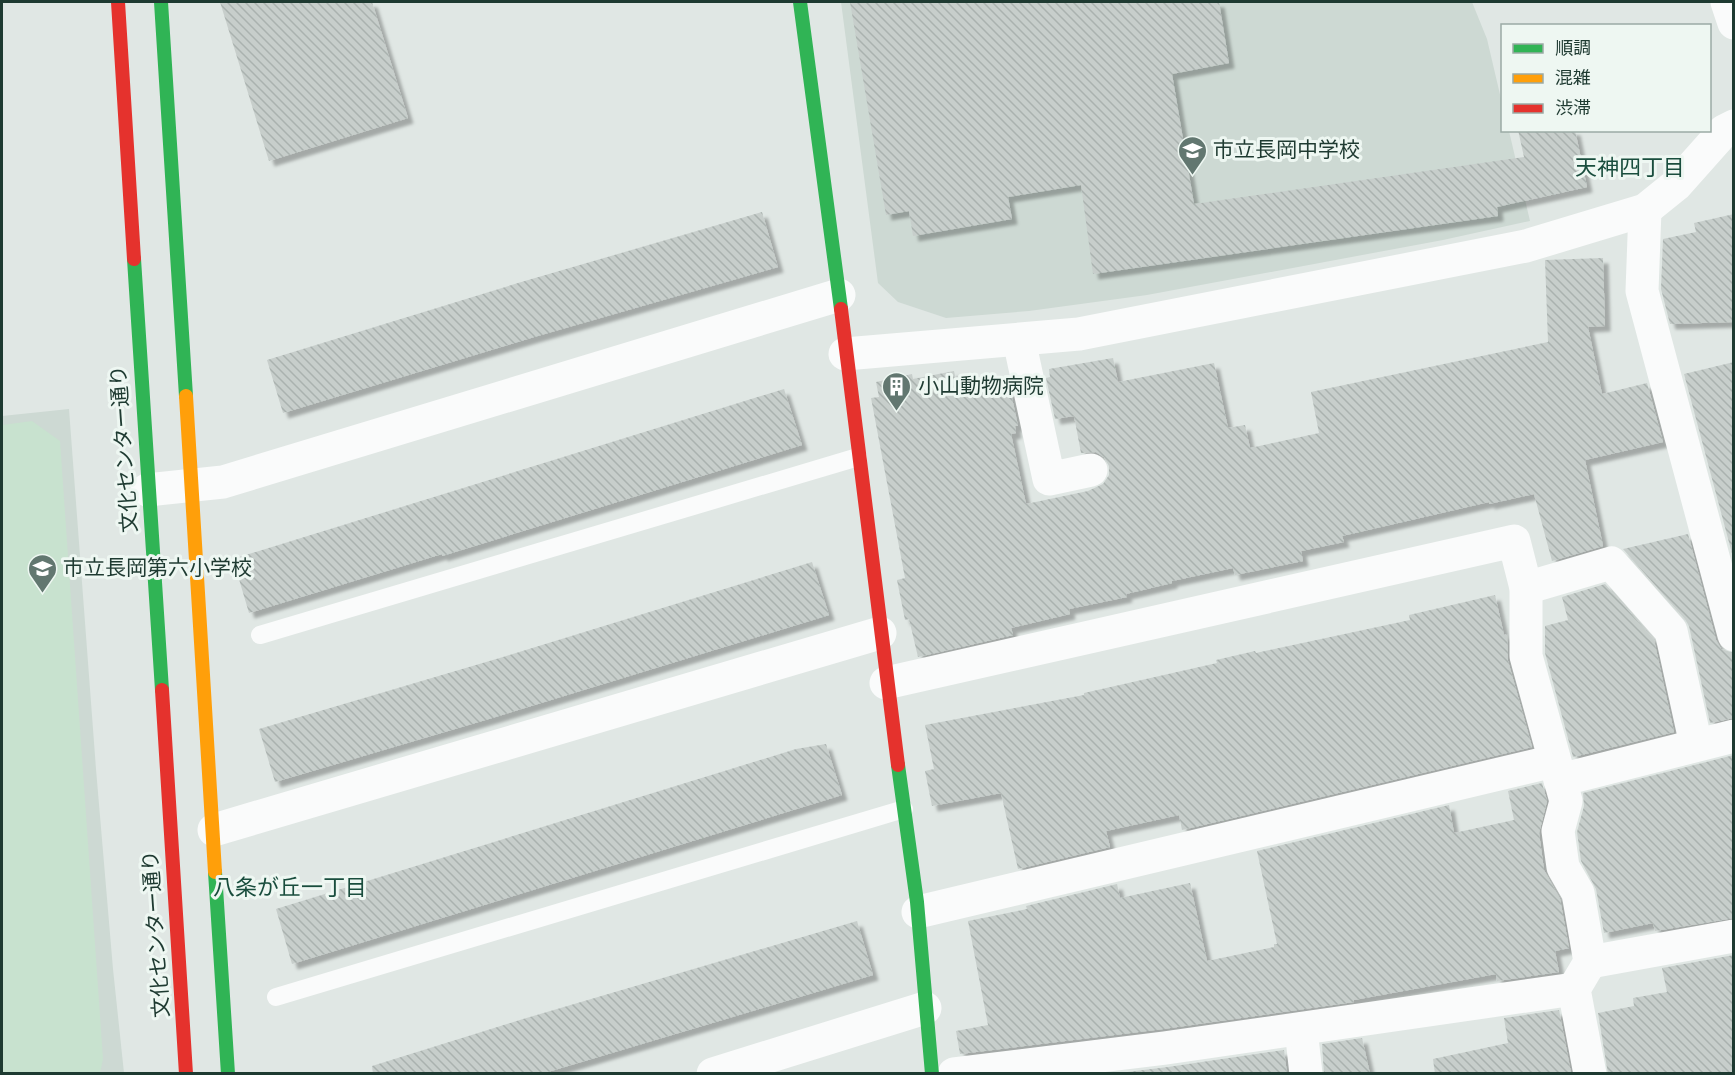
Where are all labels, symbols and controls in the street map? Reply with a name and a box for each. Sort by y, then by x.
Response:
legend [1501,24,1711,132]
text: 順調 [1555,38,1591,58]
text: 混雑 [1555,68,1591,88]
text: 渋滞 [1555,98,1591,118]
school or university icon: 市立長岡中学校 [1176,134,1208,176]
place label: 市立長岡中学校 [1213,138,1360,161]
district label: 天神四丁目 [1575,155,1685,180]
street label: 文化センター通り [106,364,141,534]
building icon: 小山動物病院 [881,370,913,412]
place label: 小山動物病院 [918,374,1044,397]
school or university icon: 市立長岡第六小学校 [26,552,58,594]
place label: 市立長岡第六小学校 [63,556,252,579]
street label: 文化センター通り [138,849,173,1019]
district label: 八条が丘一丁目 [213,875,367,900]

